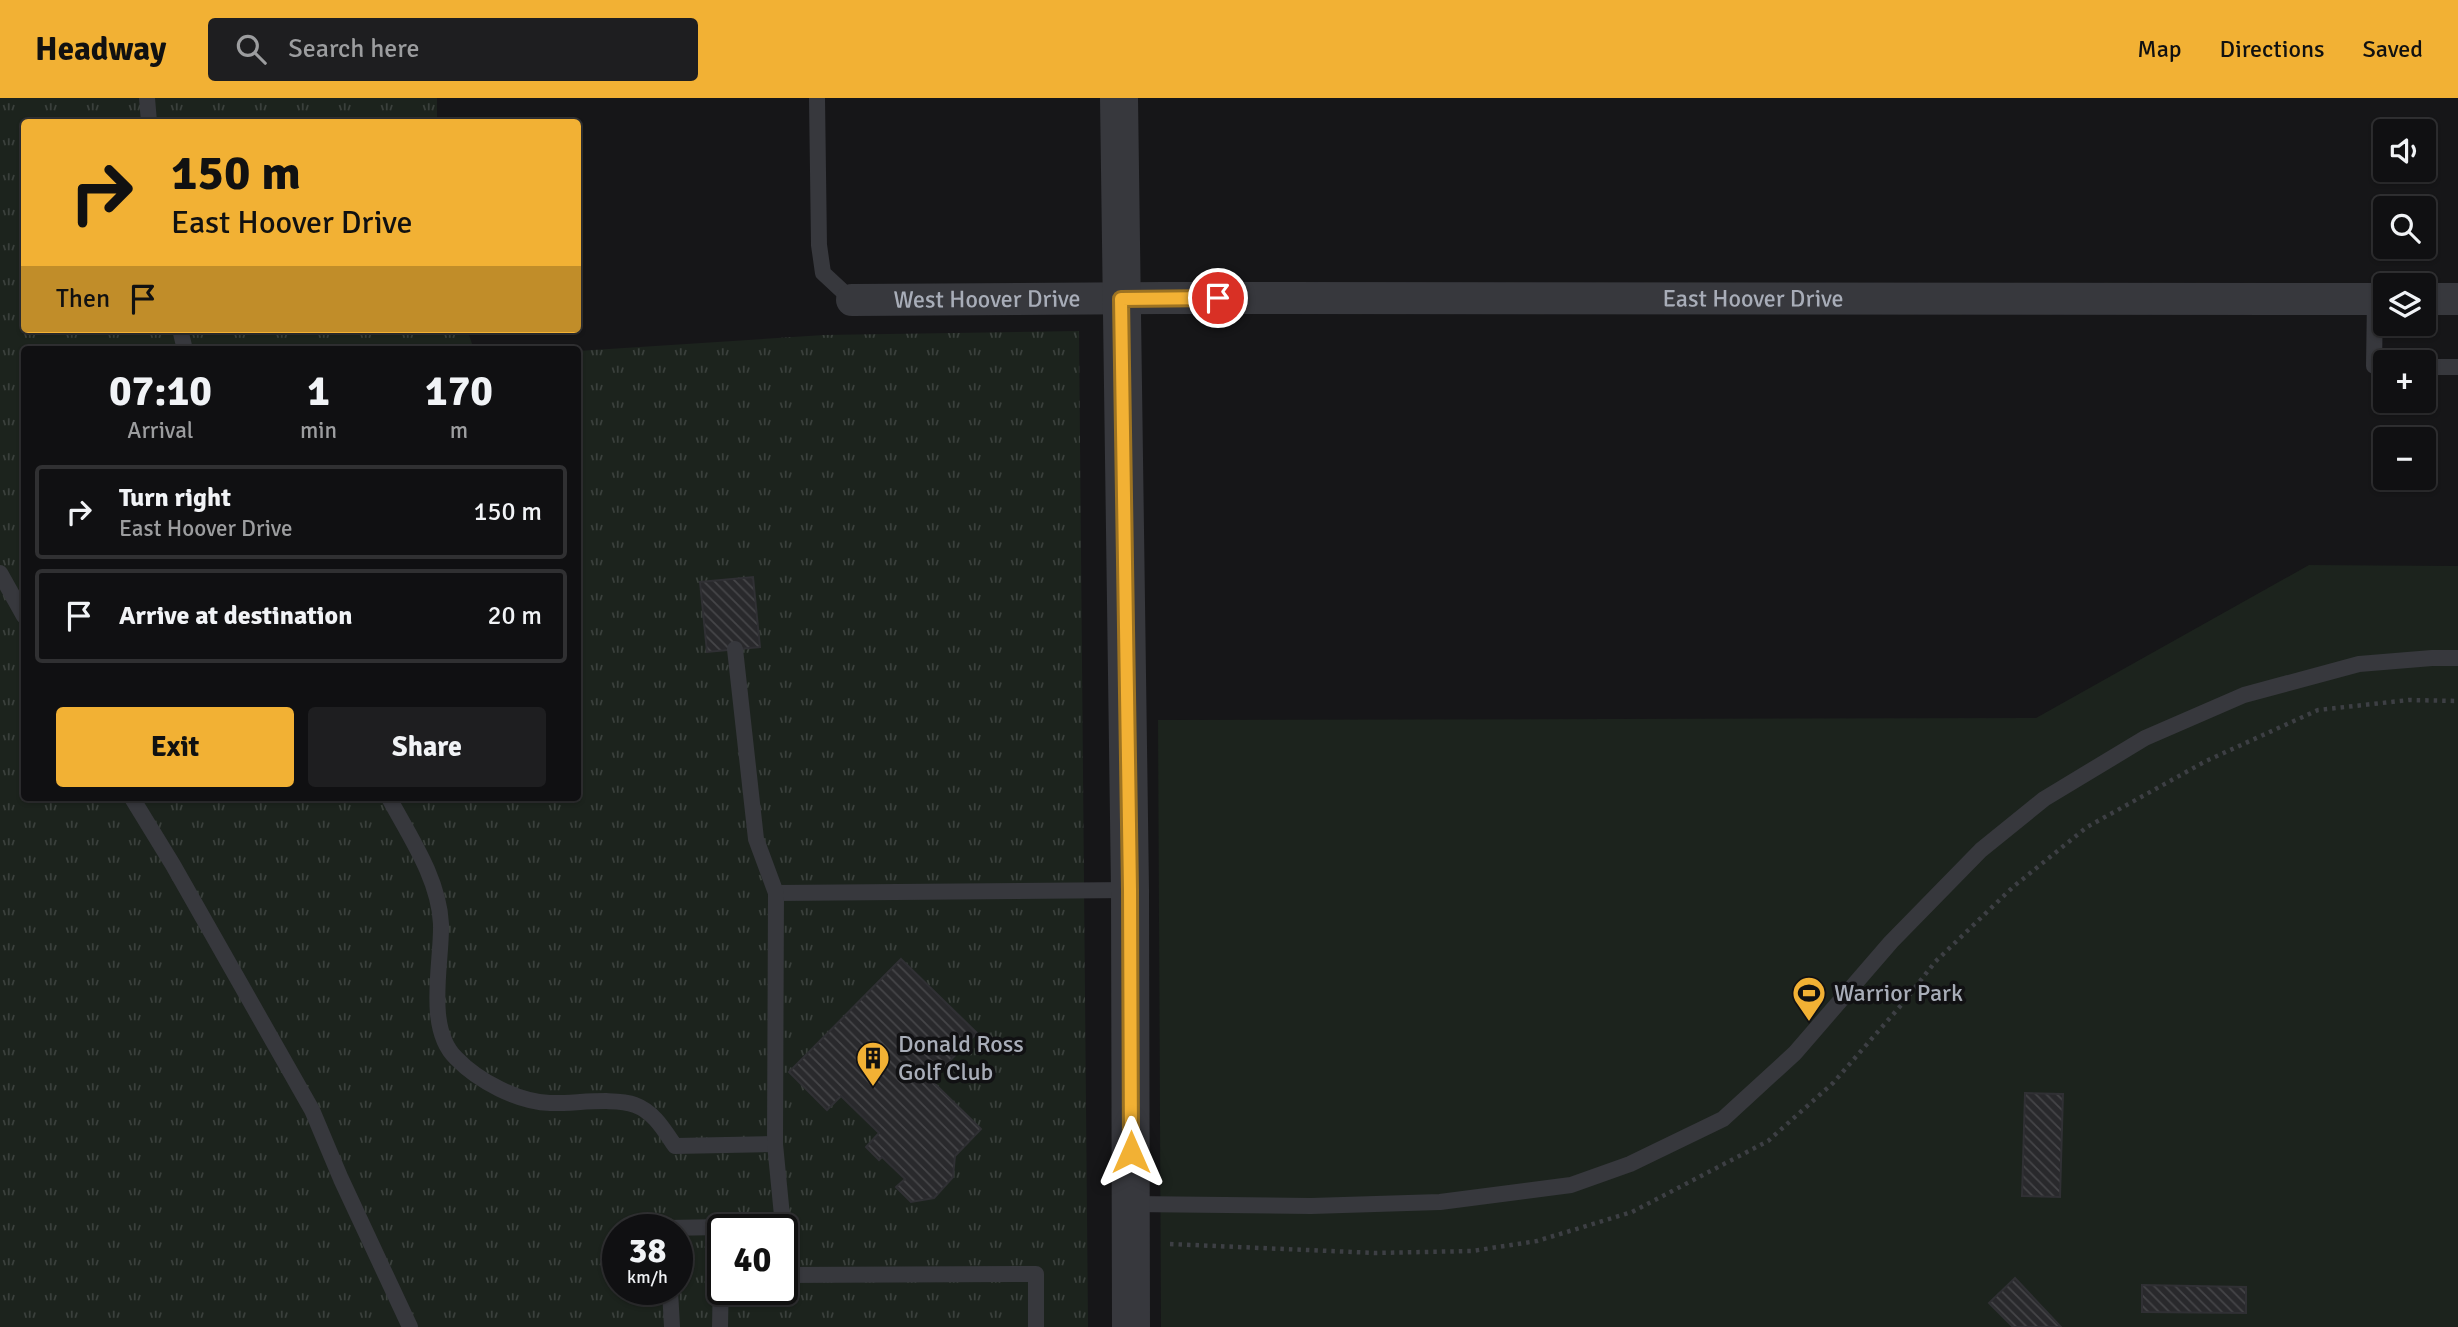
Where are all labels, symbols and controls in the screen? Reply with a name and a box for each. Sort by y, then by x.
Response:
search box [208,18,698,81]
text: Headway [35,29,166,70]
icon: search [232,30,270,68]
text: Search here [288,33,419,65]
text: Map [2137,34,2182,64]
text: Directions [2220,34,2325,64]
text: Saved [2363,34,2423,64]
map controls [2373,119,2436,490]
button: sound [2373,119,2436,182]
text: 150 m [171,143,301,203]
icon: right [56,147,147,238]
button: search [2373,196,2436,259]
text: East Hoover Drive [171,203,412,242]
pin [1188,268,1248,328]
button: layers [2373,273,2436,336]
icon: arrive [1199,279,1237,317]
icon: arrive [124,280,162,318]
text: Then [56,283,110,315]
street label: East Hoover Drive [1662,283,1844,314]
street label: West Hoover Drive [893,284,1081,315]
button: + [2373,350,2436,413]
text: 07:10 [109,366,212,417]
text: 1 [307,366,330,417]
text: 170 [425,366,493,417]
text: Arrival [127,416,194,445]
text: min [300,416,337,445]
text: m [450,416,468,445]
button: − [2373,427,2436,490]
text: Turn right [119,482,231,514]
icon: right [60,493,98,531]
text: 150 m [473,496,542,528]
text: East Hoover Drive [119,514,293,543]
icon: arrive [60,597,98,635]
text: Arrive at destination [119,600,352,632]
text: 20 m [487,600,542,632]
button: Exit [56,707,294,787]
button: Share [308,707,546,787]
sports icon: Warrior Park [1790,974,1828,1023]
place label: Warrior Park [1834,978,1963,1008]
place label: Donald Ross Golf Club [898,1029,1024,1087]
building icon: Donald Ross Golf Club [854,1039,892,1088]
position arrow [1094,1115,1168,1189]
speed limit sign: 40 [707,1214,798,1305]
text: 38 [629,1229,666,1272]
text: km/h [627,1266,668,1288]

